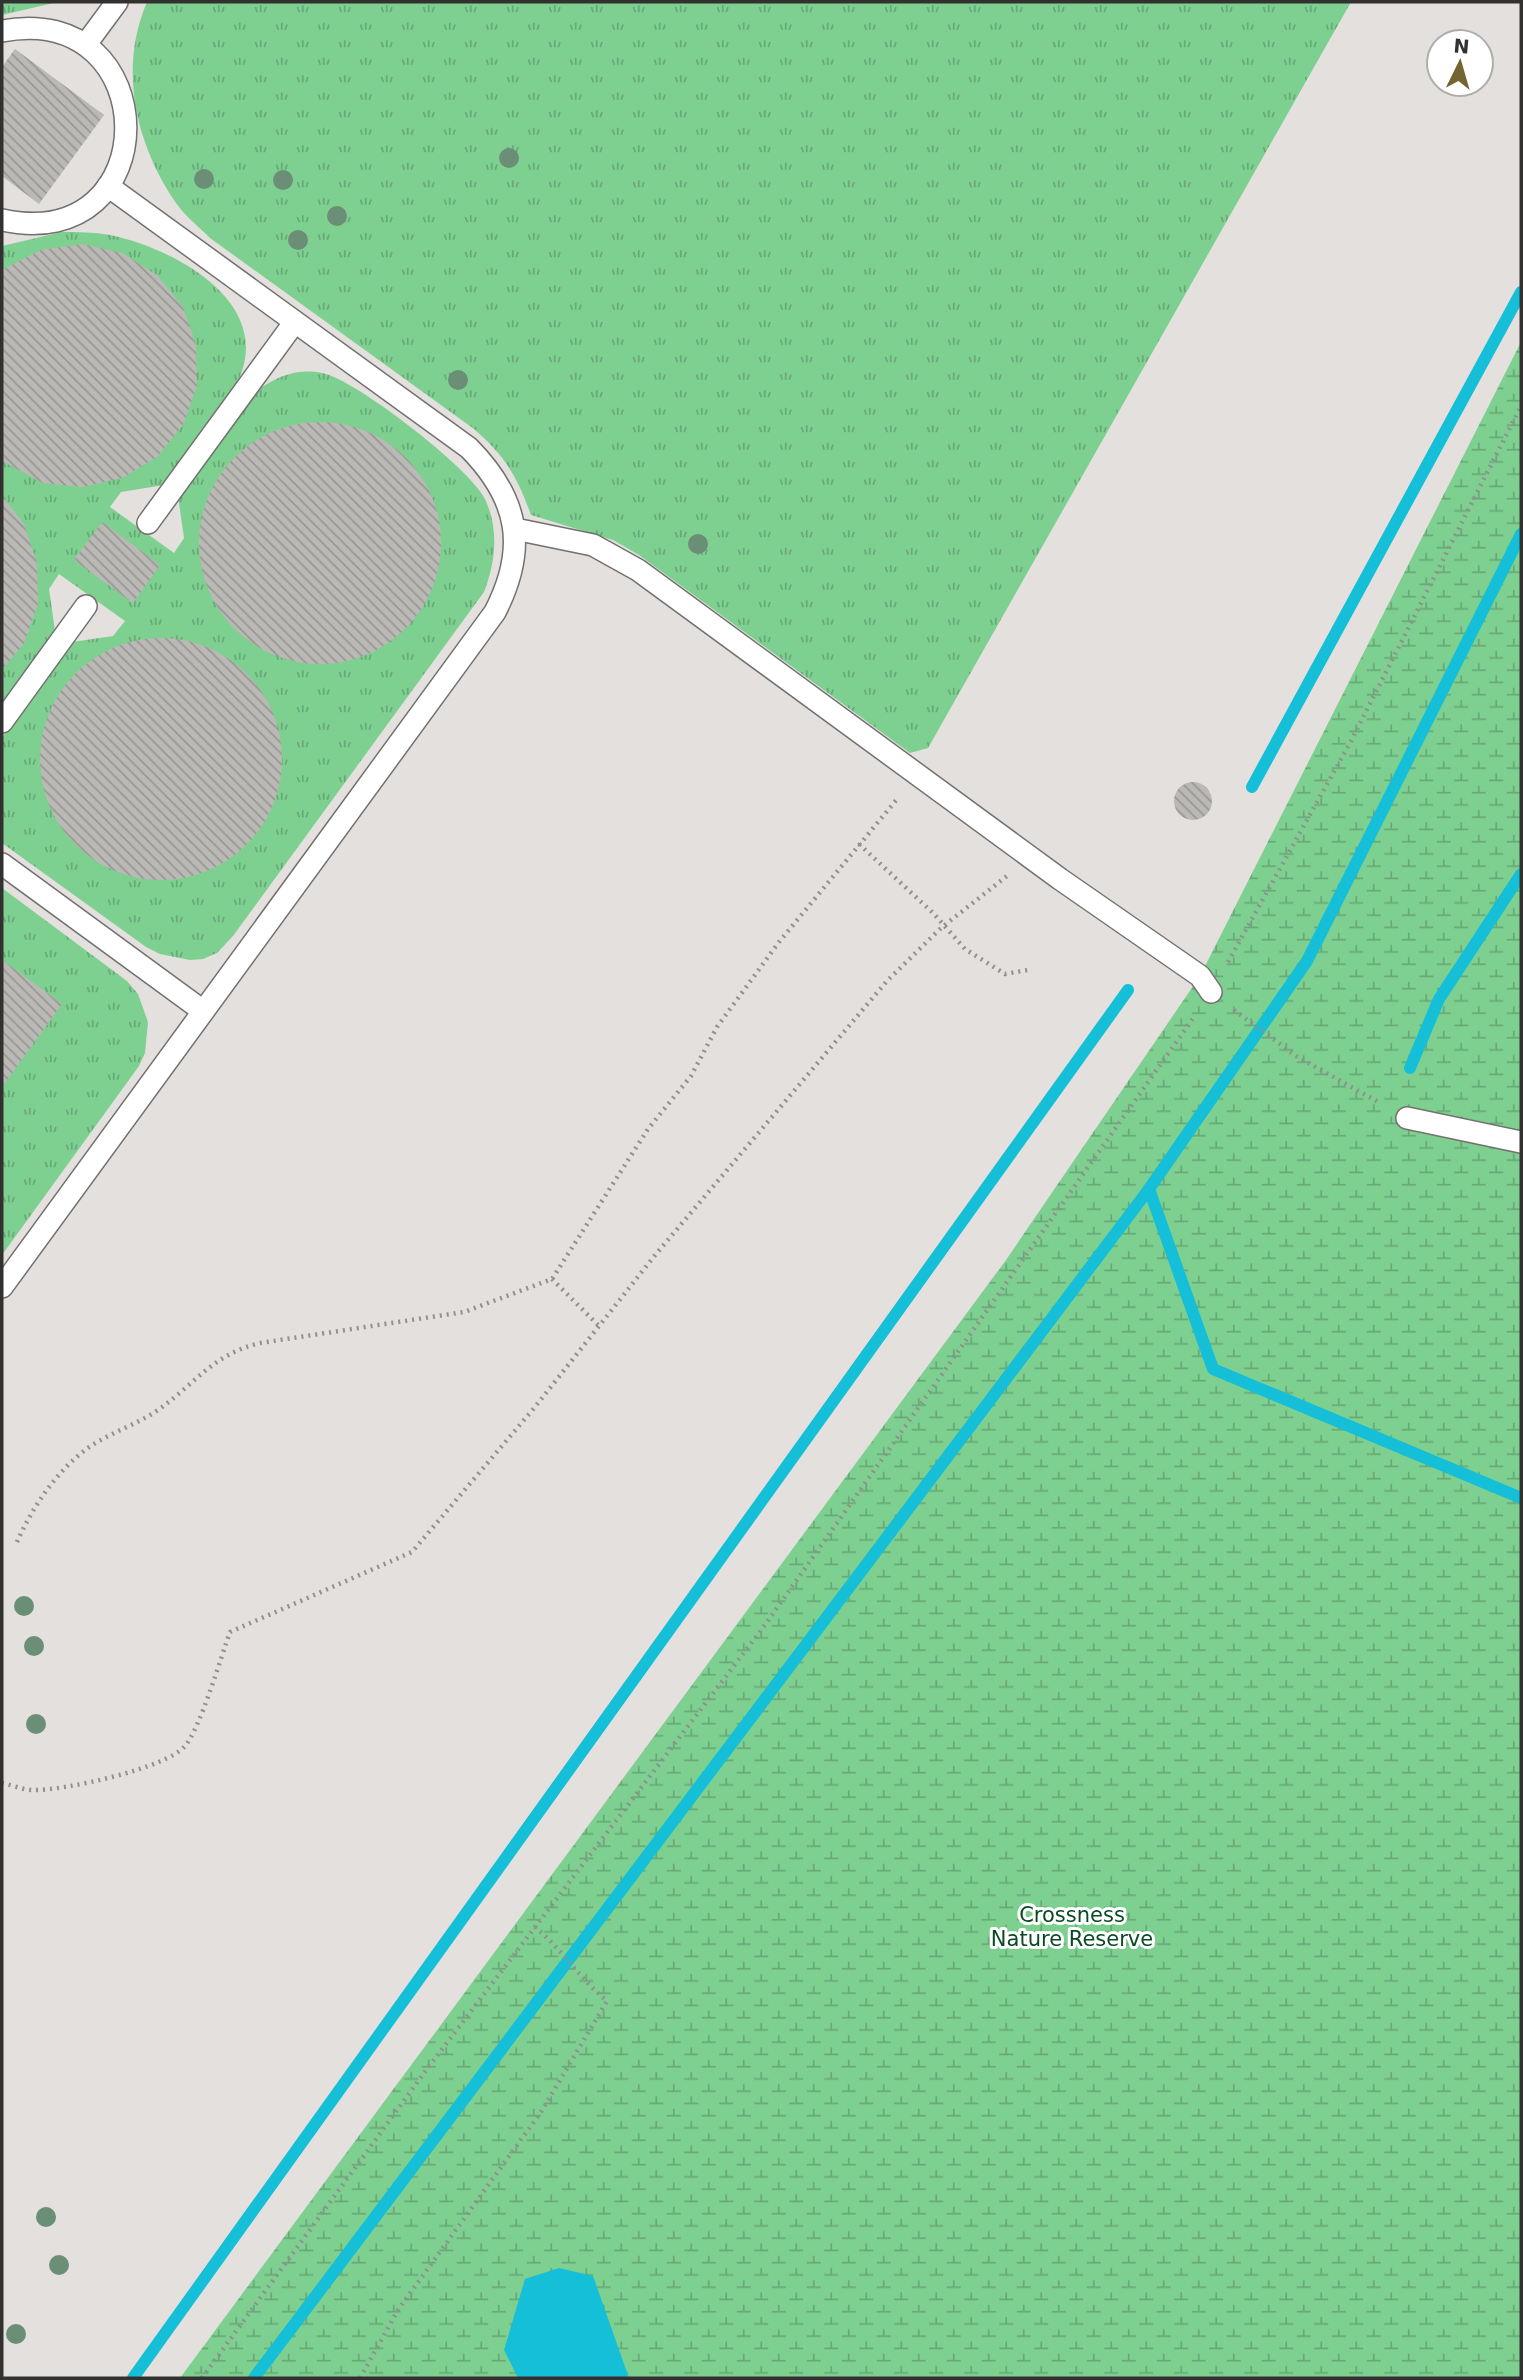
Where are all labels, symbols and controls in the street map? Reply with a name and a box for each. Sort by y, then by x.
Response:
north arrow [1425,28,1495,98]
text: N [1453,34,1470,58]
park label: Crossness Nature Reserve [991,1903,1153,1951]

